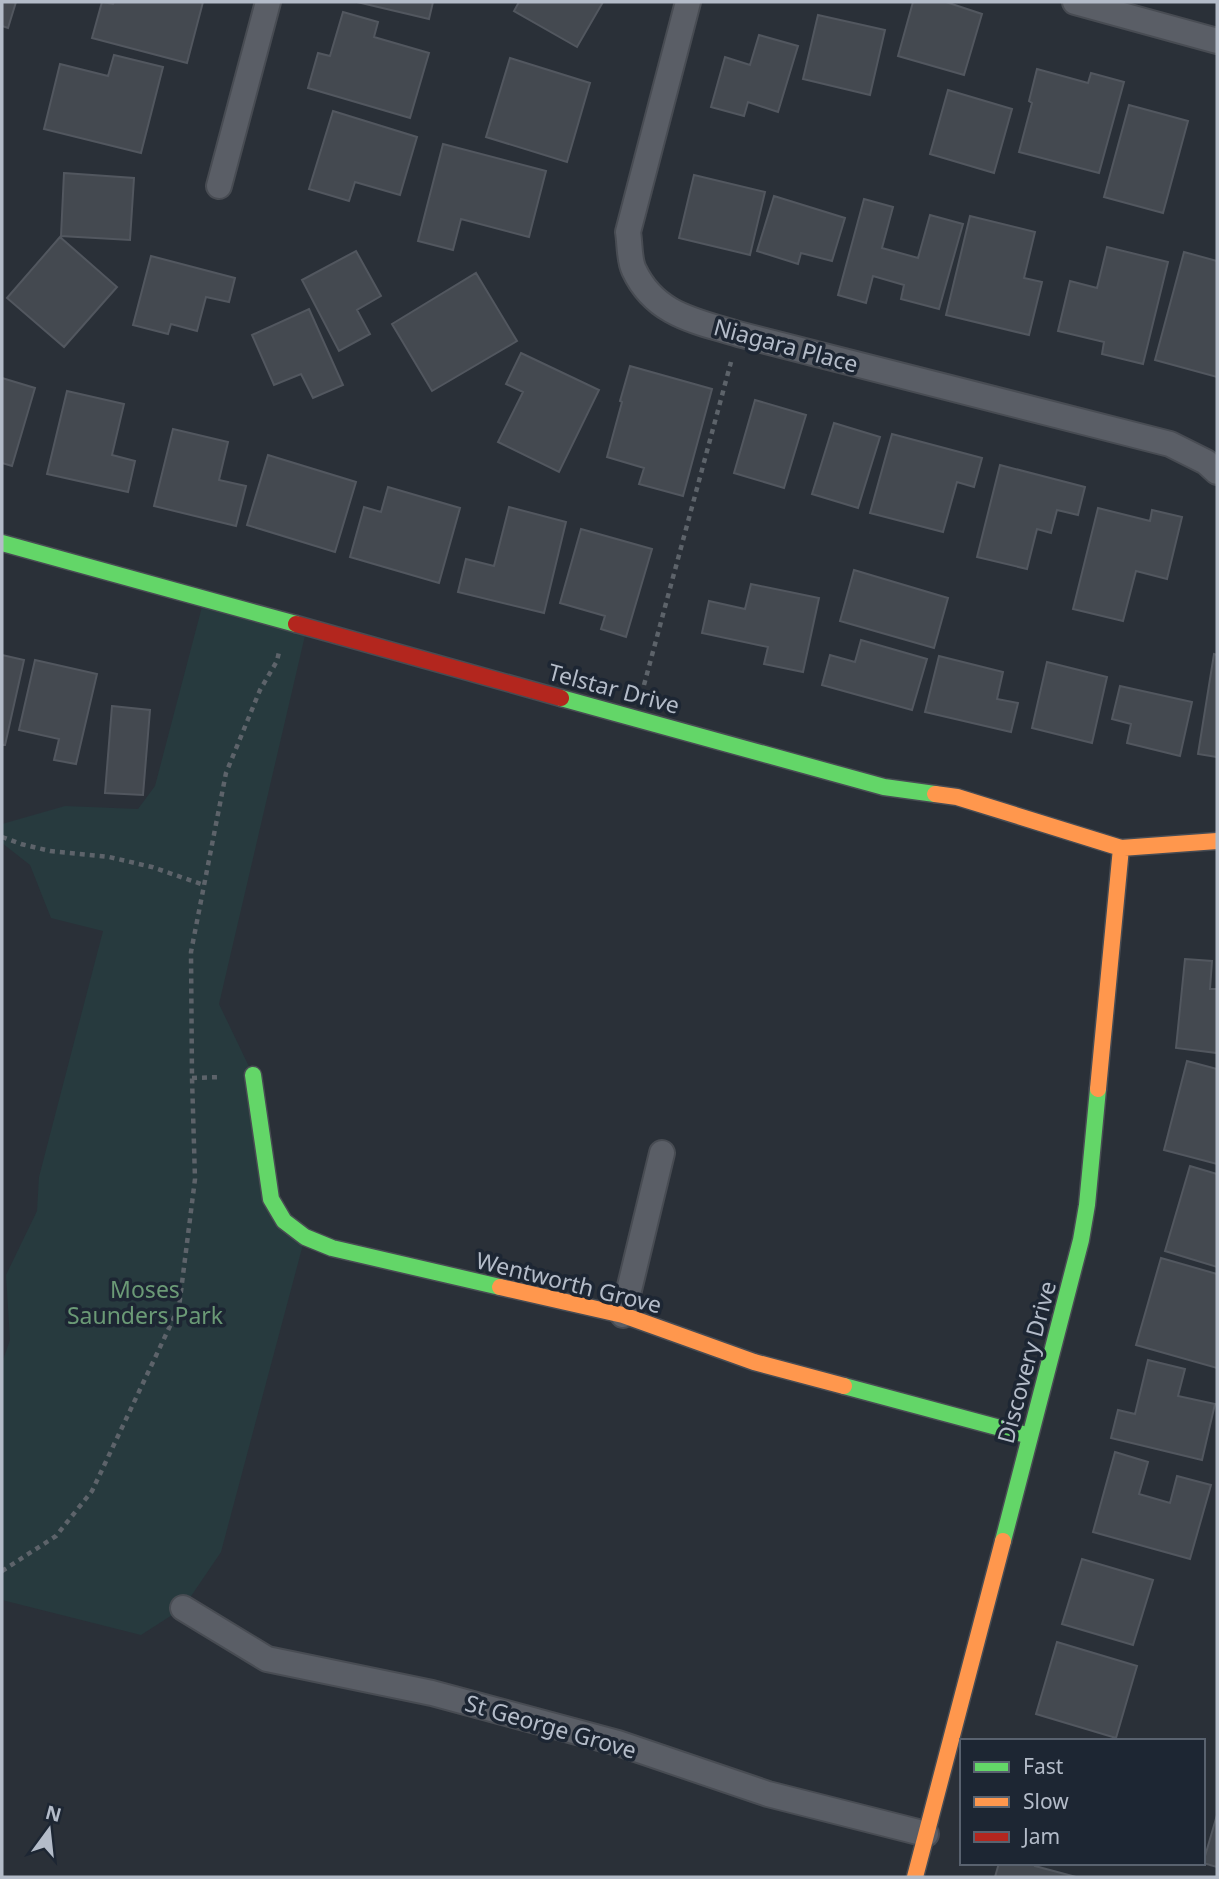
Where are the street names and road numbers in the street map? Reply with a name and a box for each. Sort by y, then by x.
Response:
street label: Niagara Place [710,310,862,380]
street label: Telstar Drive [545,655,683,721]
street label: Wentworth Grove [473,1243,665,1321]
street label: Discovery Drive [989,1277,1063,1447]
street label: St George Grove [462,1686,640,1766]

